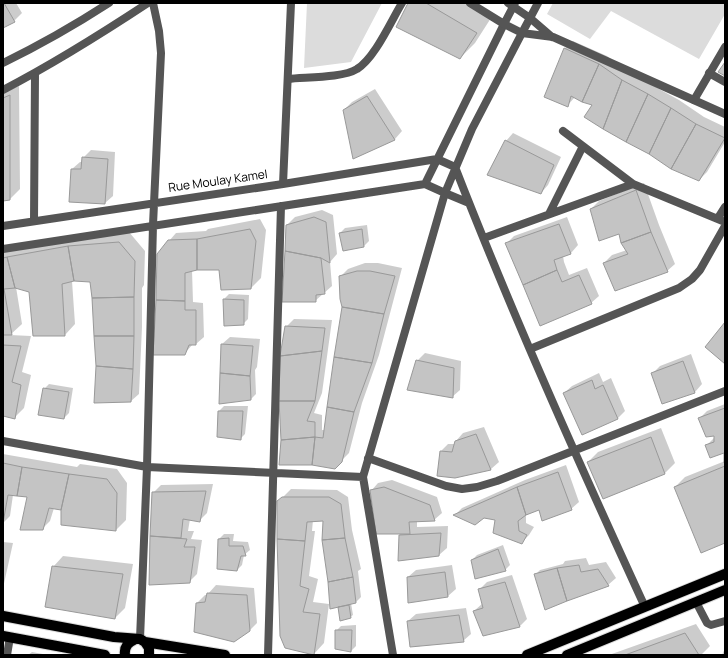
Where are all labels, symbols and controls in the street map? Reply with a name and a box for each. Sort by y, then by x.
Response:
street label: Rue Moulay Kamel [167,165,269,196]

